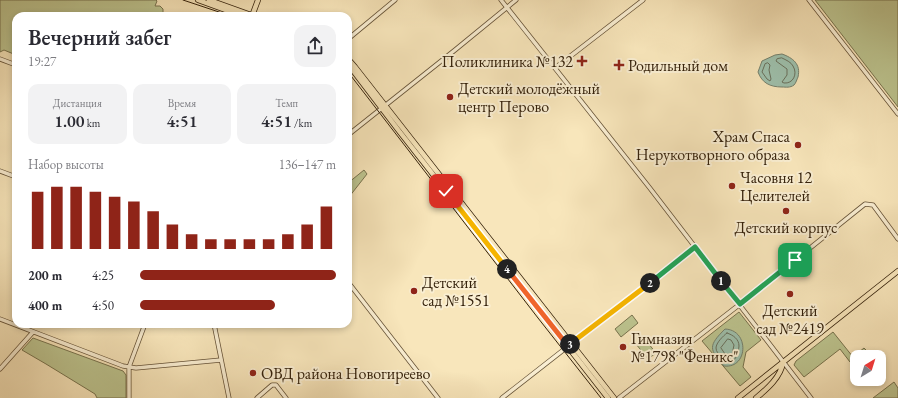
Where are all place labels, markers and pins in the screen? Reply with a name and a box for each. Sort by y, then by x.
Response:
place label: Поликлиника №132 [442,51,573,72]
marker: Поликлиника №132 [576,55,588,67]
place label: Родильный дом [628,55,728,76]
marker: Родильный дом [613,59,625,71]
place label: Детский молодёжный центр Перово [458,78,600,117]
marker: Детский молодёжный центр Перово [445,92,455,102]
place label: Храм Спаса Нерукотворного образа [636,126,791,165]
marker: Храм Спаса Нерукотворного образа [793,140,803,150]
place label: Часовня 12 Целителей [740,167,812,206]
pin [429,174,463,208]
marker: Часовня 12 Целителей [727,181,737,191]
marker: Детский корпус [781,206,791,216]
place label: Детский корпус [735,217,837,238]
pin [778,243,812,277]
pin: 4 [497,259,517,279]
pin: 1 [711,271,731,291]
place label: Детский сад №1551 [422,272,490,311]
pin: 2 [640,273,660,293]
marker: Детский сад №1551 [409,286,419,296]
marker: Детский сад №2419 [785,289,795,299]
place label: Детский сад №2419 [756,300,824,339]
place label: Гимназия №1798 "Феникс" [631,328,738,367]
pin: 3 [560,334,580,354]
marker: Гимназия №1798 "Феникс" [618,342,628,352]
place label: ОВД района Новогиреево [261,363,431,384]
marker: ОВД района Новогиреево [248,368,258,378]

